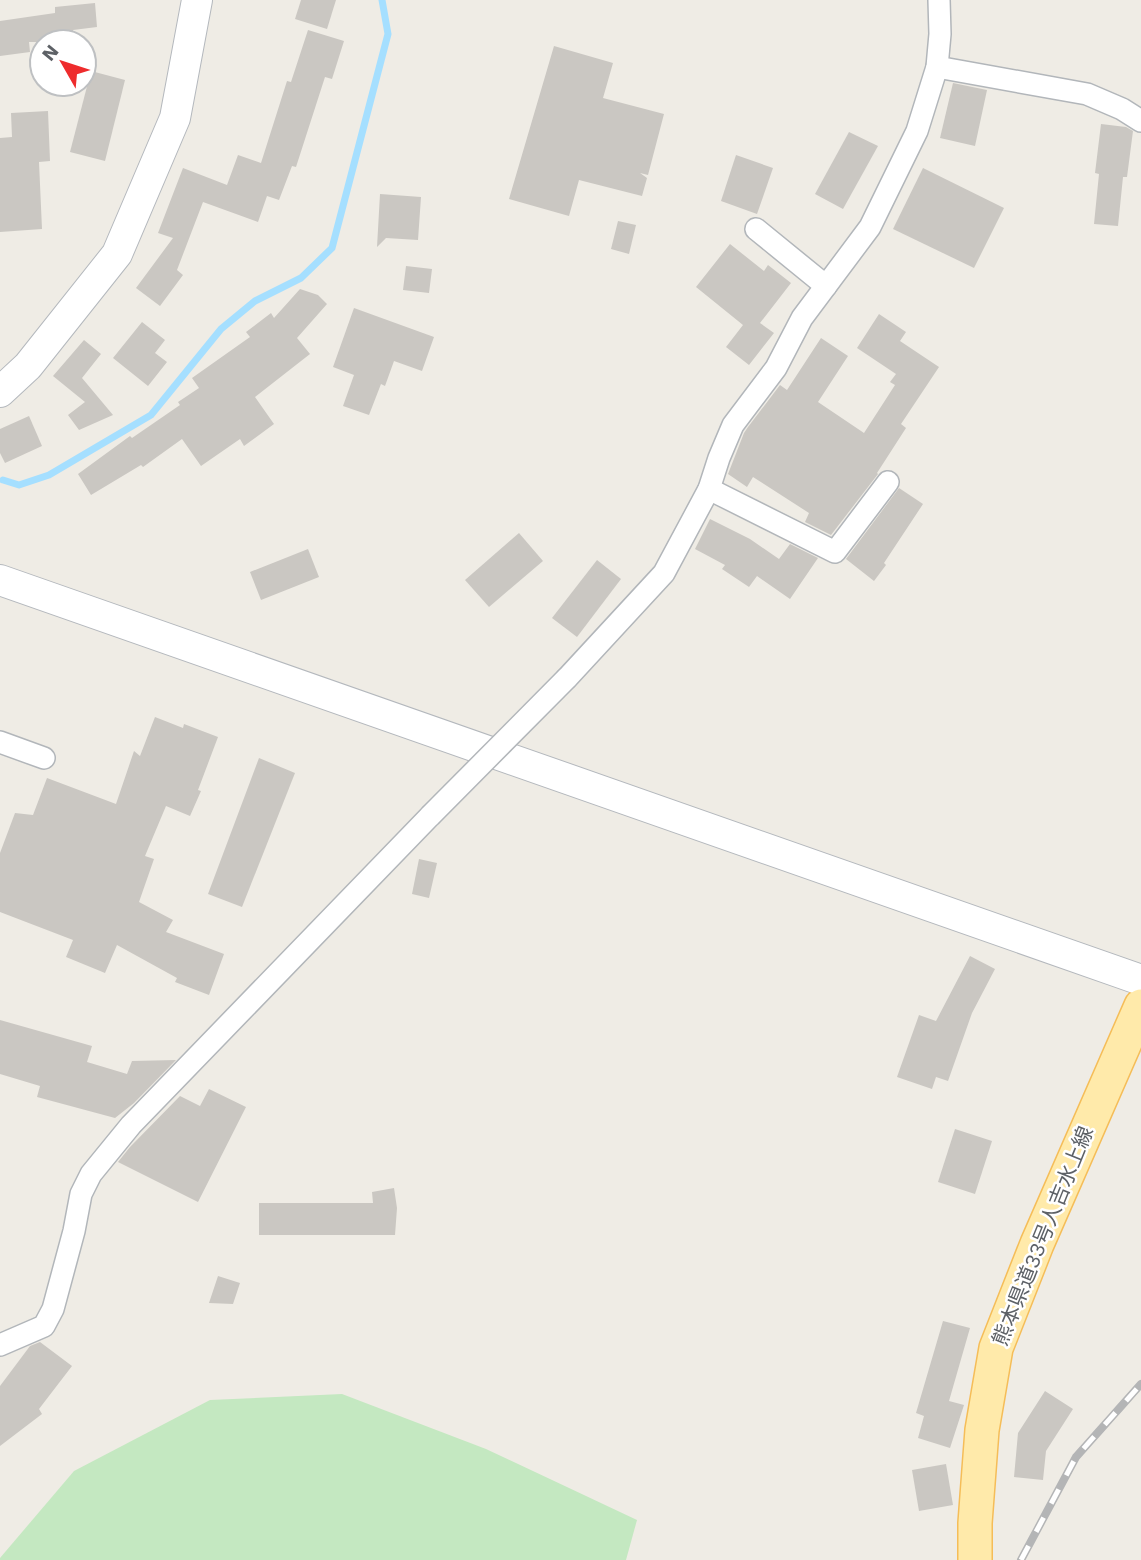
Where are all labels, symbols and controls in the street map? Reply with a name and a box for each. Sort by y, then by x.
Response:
north arrow [28,28,98,98]
text: N [37,40,64,65]
street label: 熊本県道33号人吉水上線 [987,1122,1098,1349]

